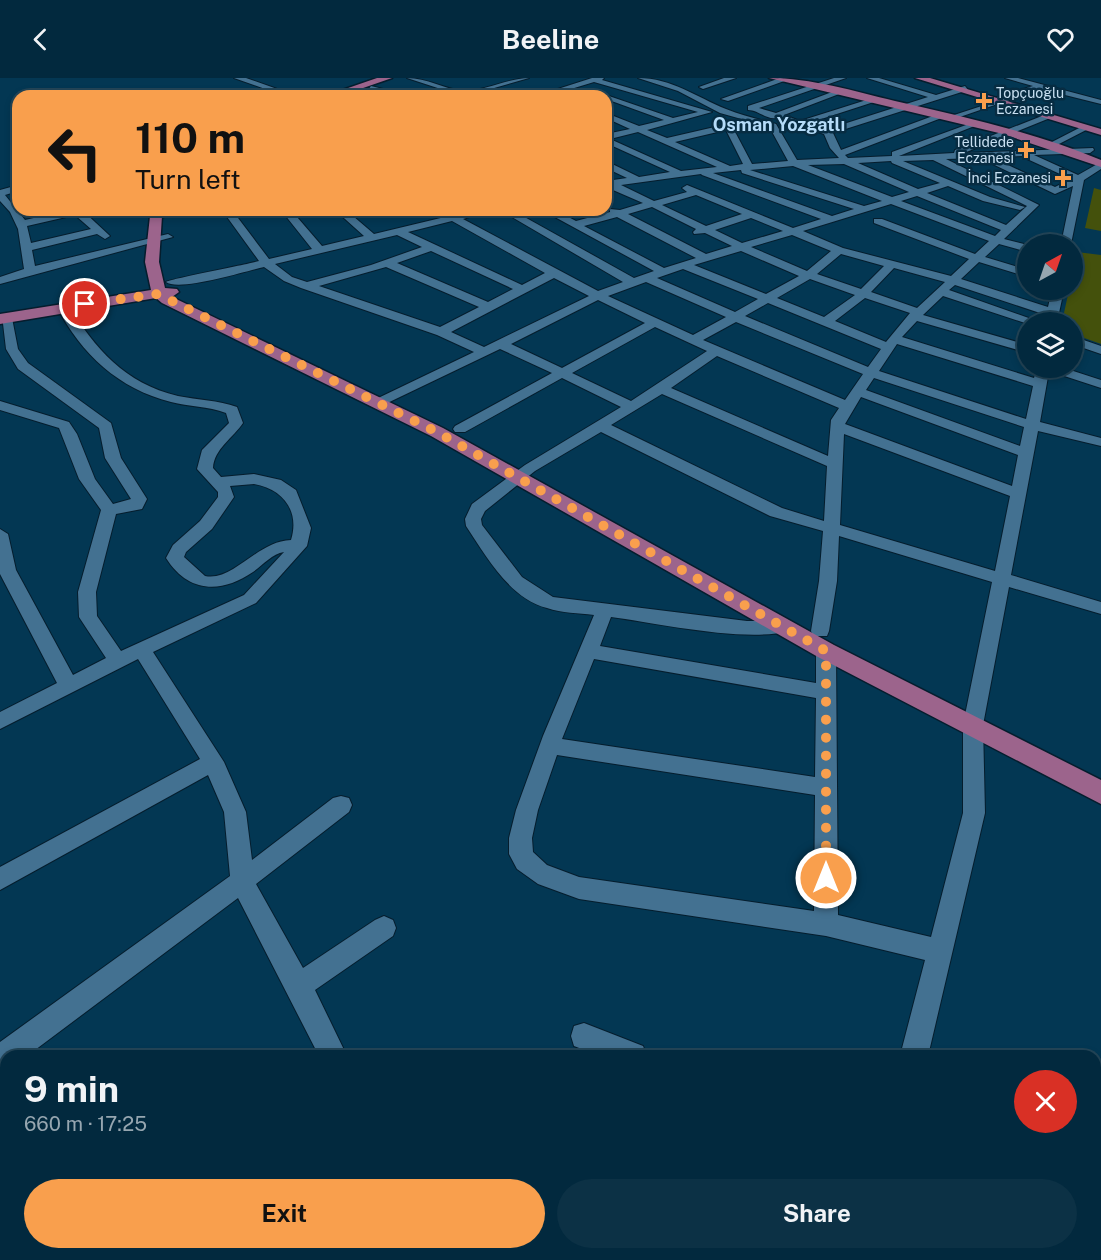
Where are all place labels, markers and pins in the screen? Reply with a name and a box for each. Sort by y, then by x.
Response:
place label: Topçuoğlu Eczanesi [996,85,1064,117]
marker: Topçuoğlu Eczanesi [977,94,991,108]
place label: Tellidede Eczanesi [954,134,1014,166]
marker: Tellidede Eczanesi [1019,143,1033,157]
place label: İnci Eczanesi [967,168,1051,186]
marker: İnci Eczanesi [1056,171,1070,185]
pin [59,278,110,329]

